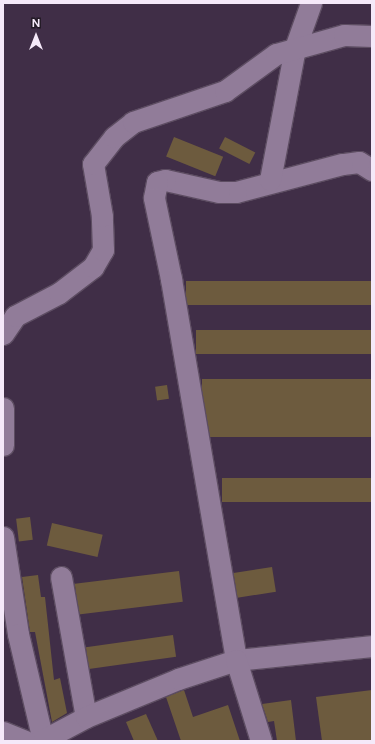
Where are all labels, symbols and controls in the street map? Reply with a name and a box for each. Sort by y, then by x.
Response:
north arrow [16,16,56,56]
text: N [32,17,40,30]

